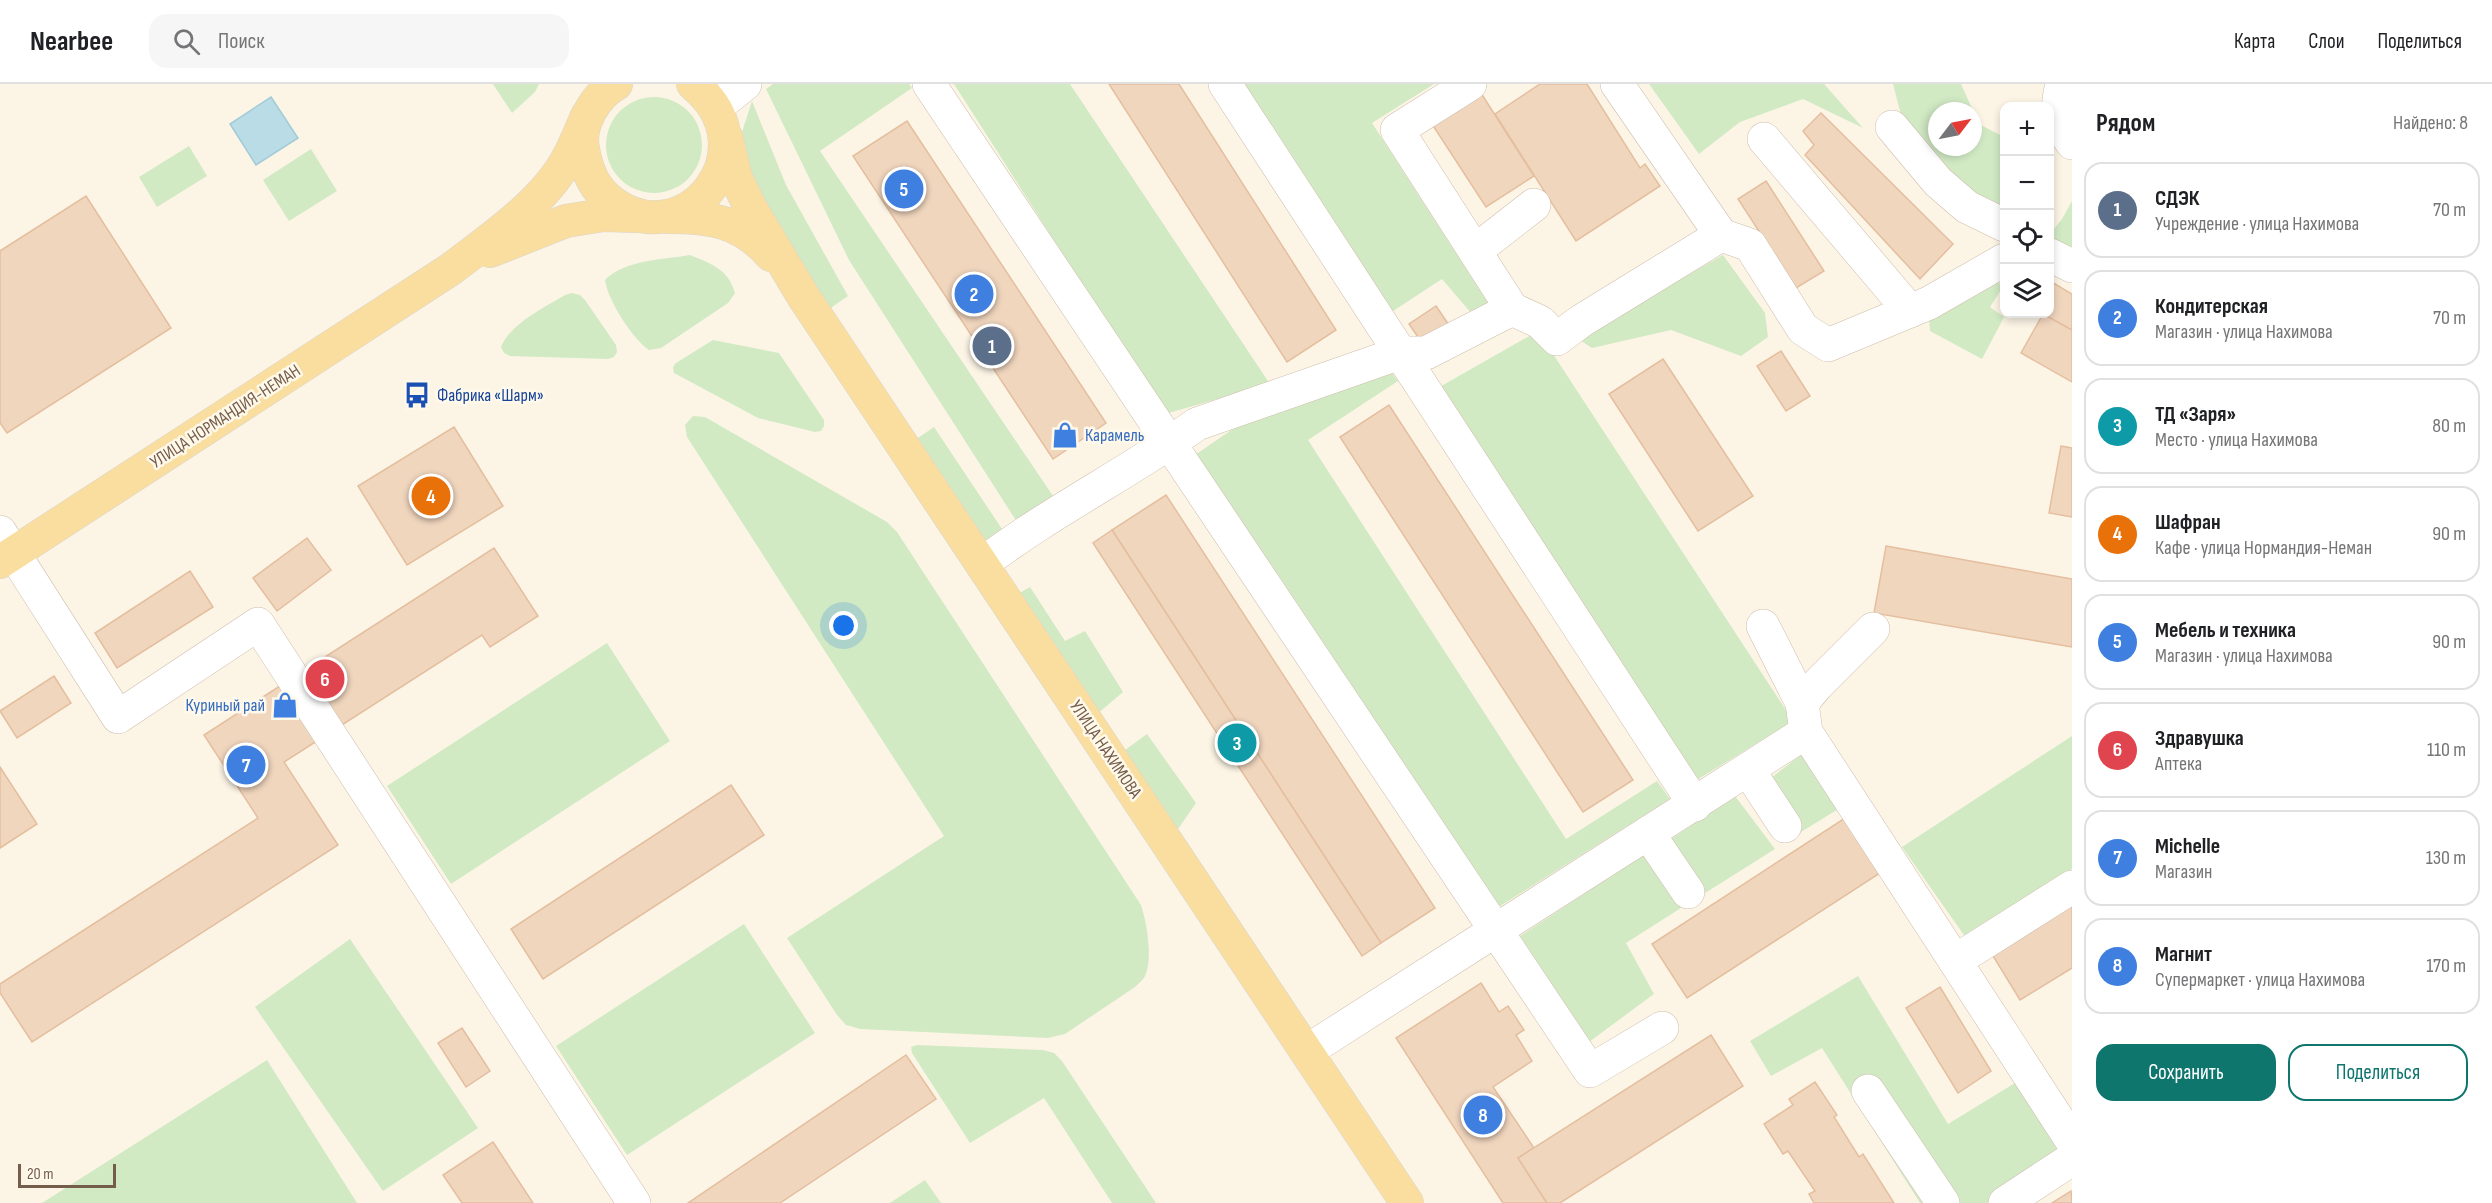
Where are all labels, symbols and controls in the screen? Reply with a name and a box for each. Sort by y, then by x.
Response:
search box [149,14,569,68]
text: Nearbee [30,25,113,58]
icon: search [170,25,203,58]
text: Поиск [218,28,265,55]
text: Карта [2234,29,2275,54]
text: Слои [2308,29,2344,54]
text: Поделиться [2377,29,2462,54]
north arrow [1928,102,1982,156]
map controls [2000,102,2054,318]
button: + [2000,102,2054,156]
text: Рядом [2096,108,2155,139]
text: Найдено: 8 [2393,111,2468,135]
button: − [2000,156,2054,210]
pin: 5 [884,166,924,212]
text: СДЭК [2155,185,2200,212]
text: 1 [2114,198,2121,222]
text: 70 m [2433,198,2466,222]
button: locate [2000,210,2054,264]
text: Учреждение · улица Нахимова [2155,212,2359,236]
button: layers [2000,264,2054,318]
pin: 2 [954,272,994,316]
text: Кондитерская [2155,293,2268,320]
text: 2 [2113,306,2122,330]
text: 70 m [2433,306,2466,330]
text: Магазин · улица Нахимова [2155,320,2333,344]
pin: 1 [972,324,1012,368]
street label: УЛИЦА НОРМАНДИЯ-НЕМАН [146,360,304,473]
bus stop icon: Фабрика «Шарм» [402,380,432,410]
place label: Фабрика «Шарм» [437,385,544,406]
text: ТД «Заря» [2155,401,2236,428]
text: 3 [2113,414,2122,438]
text: 80 m [2432,414,2466,438]
shop icon: Карамель [1050,420,1080,450]
place label: Карамель [1085,425,1145,446]
text: Место · улица Нахимова [2155,428,2318,452]
pin: 4 [412,474,450,518]
text: Шафран [2155,509,2221,536]
text: 4 [2113,522,2122,546]
text: 90 m [2432,522,2466,546]
text: Кафе · улица Нормандия-Неман [2155,536,2372,560]
your location [829,611,858,640]
text: Мебель и техника [2155,617,2296,644]
text: 5 [2113,630,2122,654]
text: 90 m [2432,630,2466,654]
text: Магазин · улица Нахимова [2155,644,2333,668]
pin: 6 [306,656,344,702]
shop icon: Куриный рай [270,690,300,720]
place label: Куриный рай [186,695,265,716]
street label: УЛИЦА НАХИМОВА [1065,696,1146,803]
pin: 3 [1218,720,1256,766]
text: Здравушка [2155,725,2244,752]
text: 6 [2113,738,2122,762]
text: 110 m [2427,738,2466,762]
pin: 7 [226,742,266,788]
text: Аптека [2155,752,2202,776]
text: Michelle [2155,833,2220,860]
text: 7 [2113,846,2122,870]
text: 130 m [2426,846,2466,870]
text: Магазин [2155,860,2212,884]
text: Магнит [2155,941,2212,968]
text: 8 [2113,954,2122,978]
text: 170 m [2426,954,2466,978]
text: Супермаркет · улица Нахимова [2155,968,2365,992]
button: Сохранить [2096,1044,2276,1101]
button: Поделиться [2288,1044,2468,1101]
pin: 8 [1464,1092,1502,1138]
scale bar [18,1161,116,1188]
text: 20 m [27,1165,54,1184]

